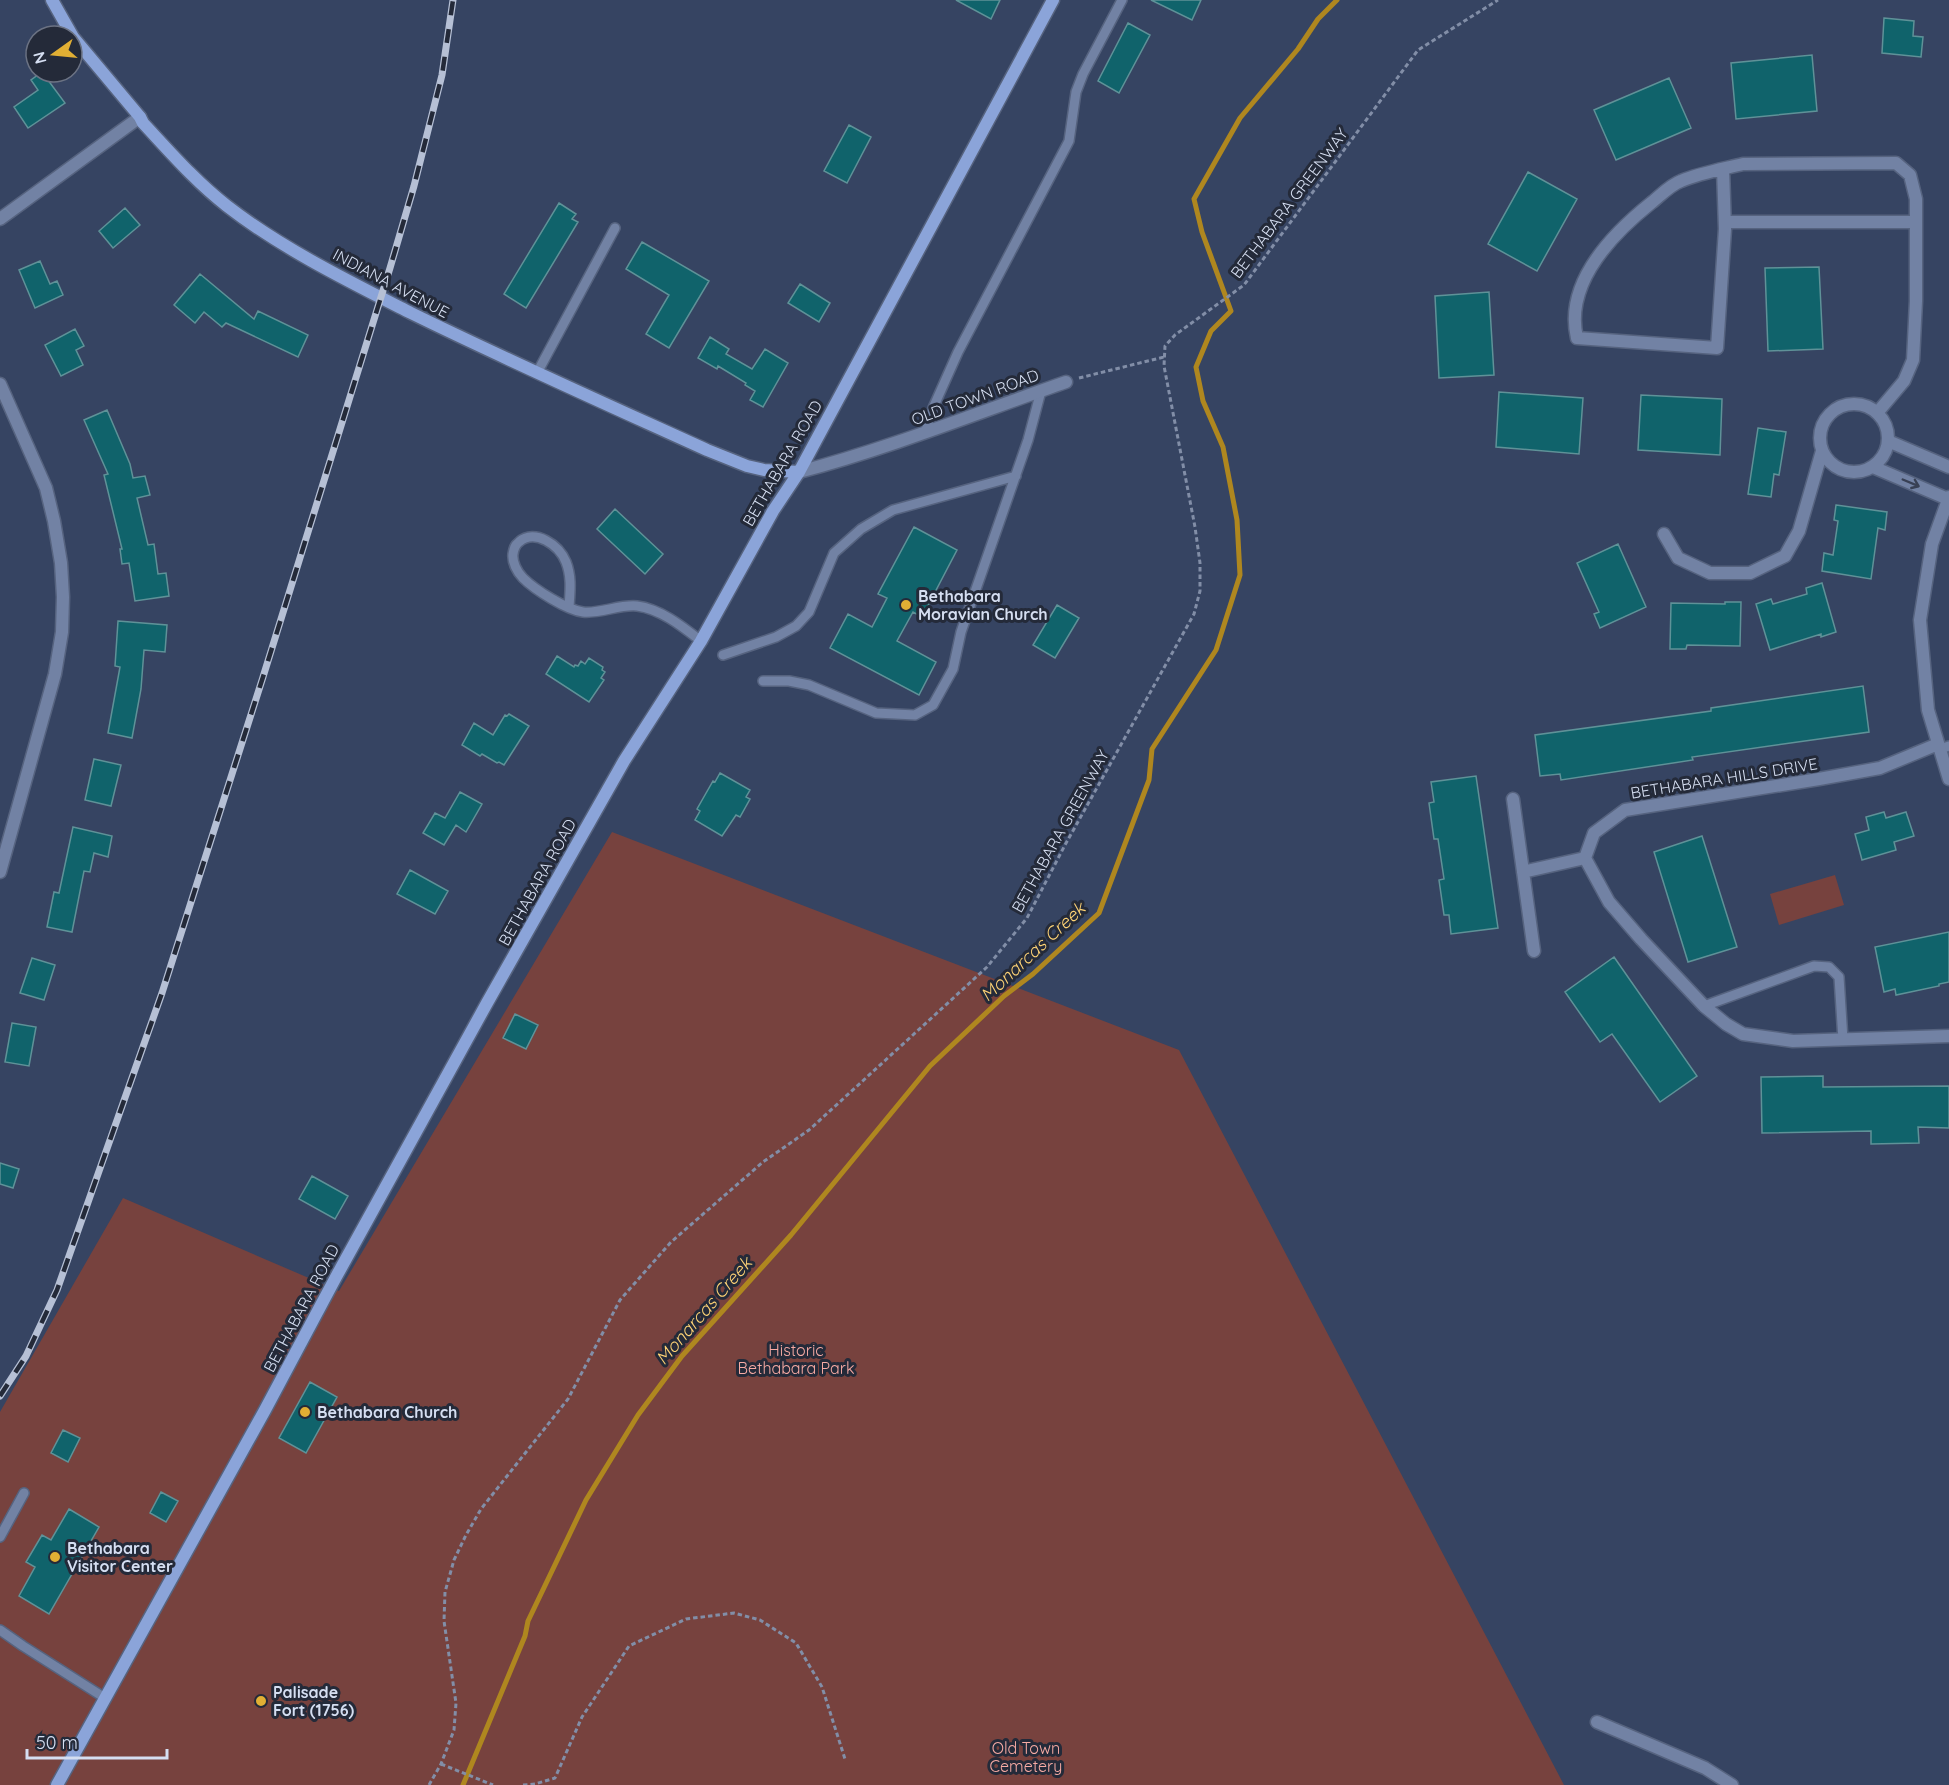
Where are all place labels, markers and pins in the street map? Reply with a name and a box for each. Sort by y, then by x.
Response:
place label: Bethabara Moravian Church [918,586,1048,624]
marker: Bethabara Moravian Church [899,598,913,612]
place label: Bethabara Church [317,1402,457,1422]
marker: Bethabara Church [298,1405,312,1419]
place label: Bethabara Visitor Center [67,1538,173,1576]
marker: Bethabara Visitor Center [48,1550,62,1564]
place label: Palisade Fort (1756) [273,1682,354,1720]
marker: Palisade Fort (1756) [254,1694,268,1708]

